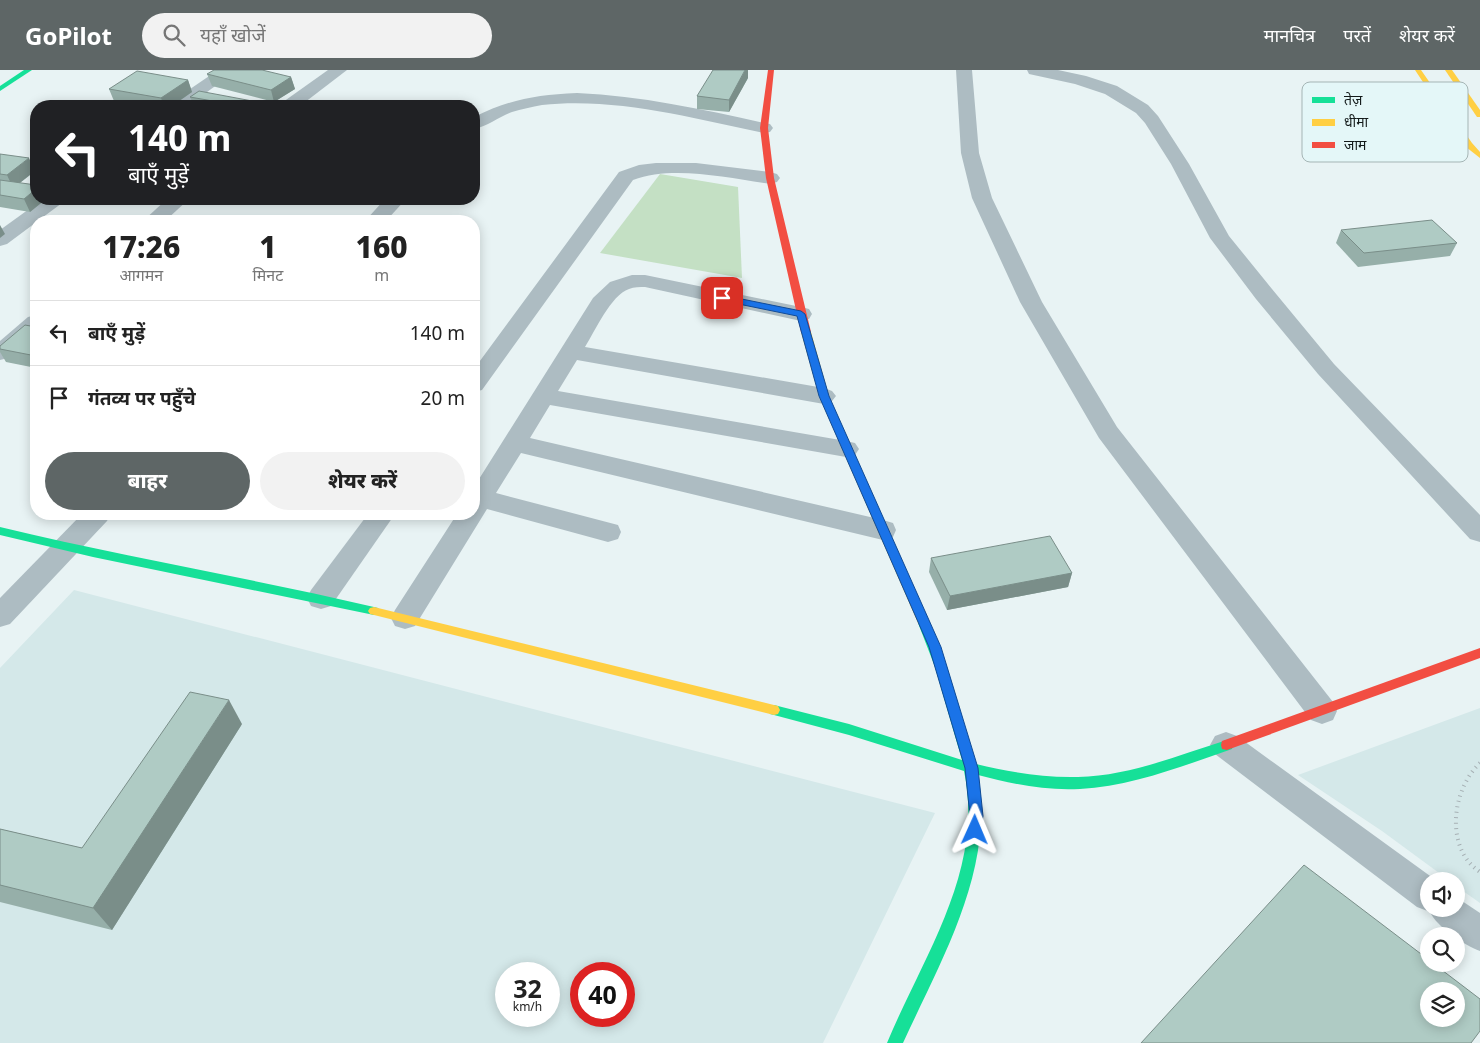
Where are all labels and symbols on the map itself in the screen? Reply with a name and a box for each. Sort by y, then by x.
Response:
legend [1302,82,1468,162]
text: तेज़ [1344,90,1363,109]
text: धीमा [1344,112,1369,131]
text: जाम [1344,135,1367,154]
pin [701,277,743,319]
position arrow [948,803,1000,855]
speed limit sign: 40 [570,962,635,1027]

